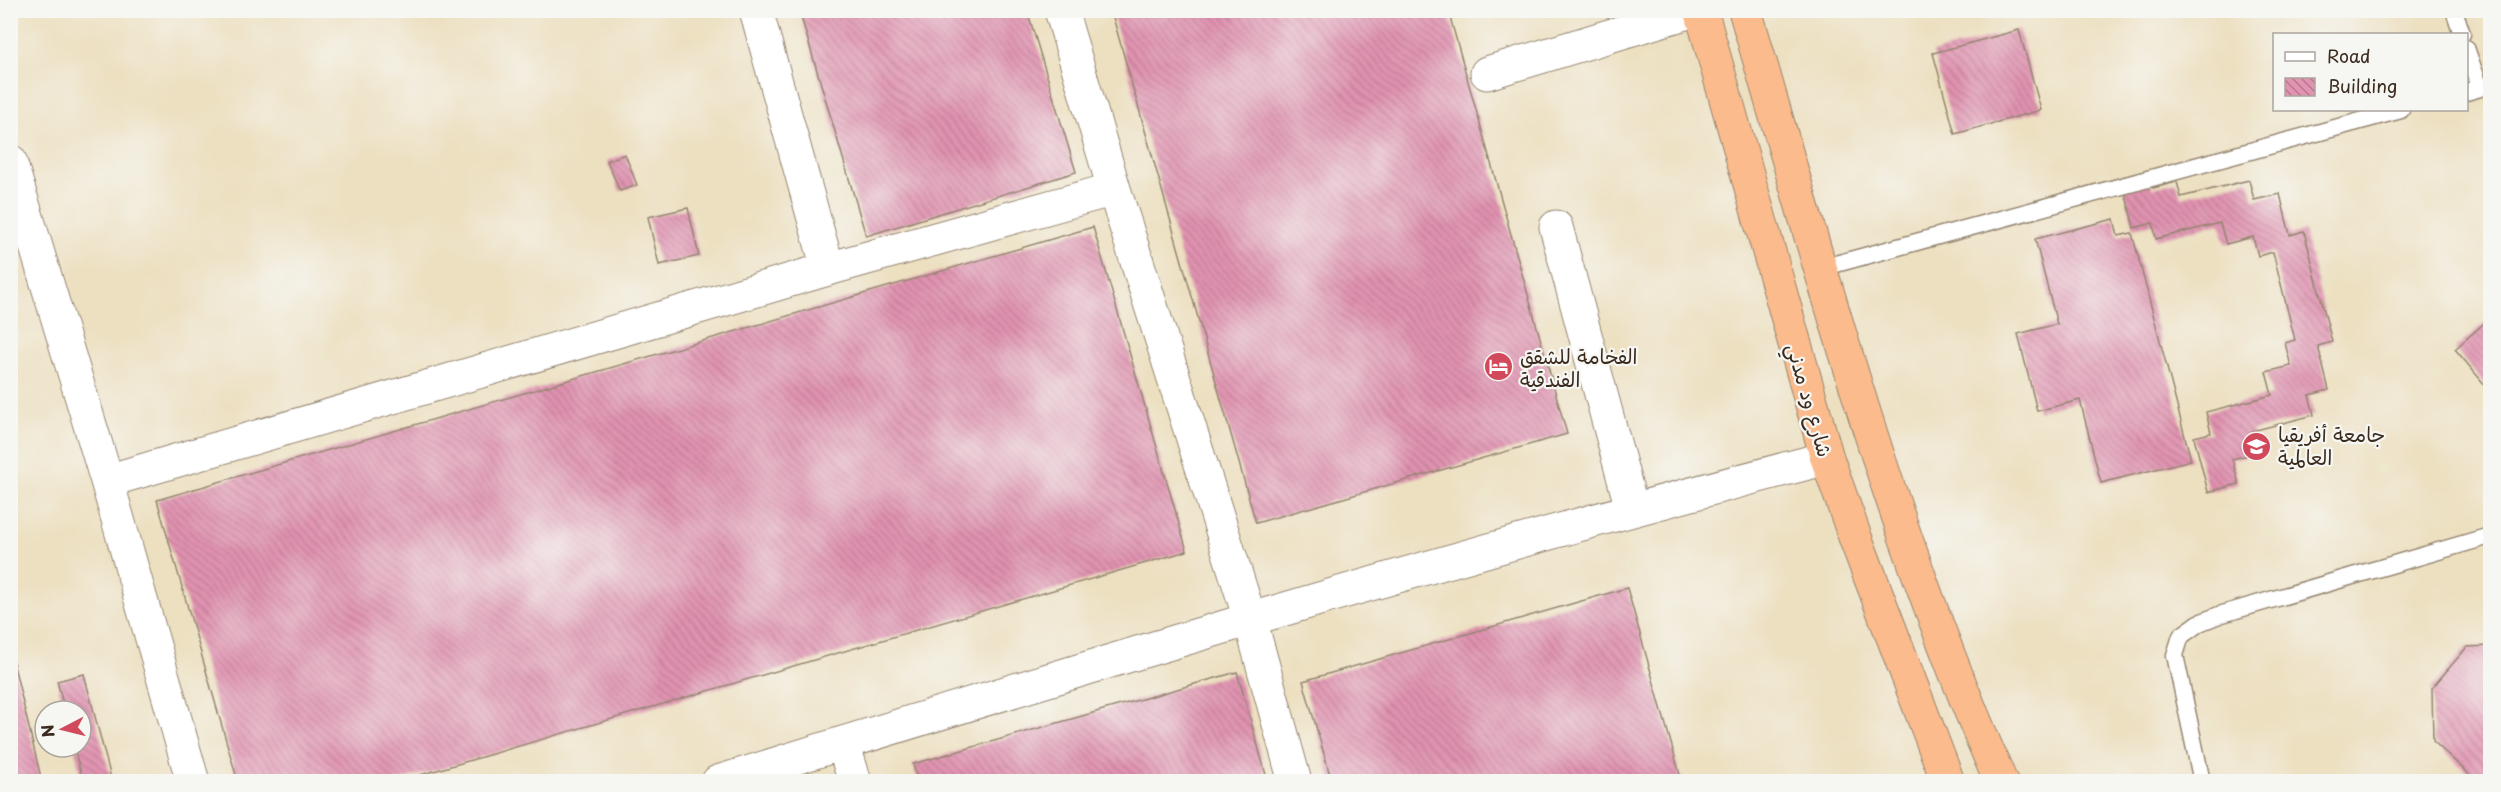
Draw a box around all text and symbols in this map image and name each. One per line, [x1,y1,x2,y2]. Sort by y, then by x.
legend [2273,33,2468,111]
text: Road [2327,42,2371,69]
text: Building [2327,72,2397,99]
street label: شارع ود مدني [1776,340,1841,461]
place label: الفخامة للشقق الفندقية [1520,341,1637,394]
hotel icon: الفخامة للشقق الفندقية [1483,351,1515,383]
place label: جامعة أفريقيا العالمية [2278,419,2385,472]
school or university icon: جامعة أفريقيا العالمية [2241,430,2273,462]
north arrow [33,699,93,759]
text: N [34,723,60,739]

